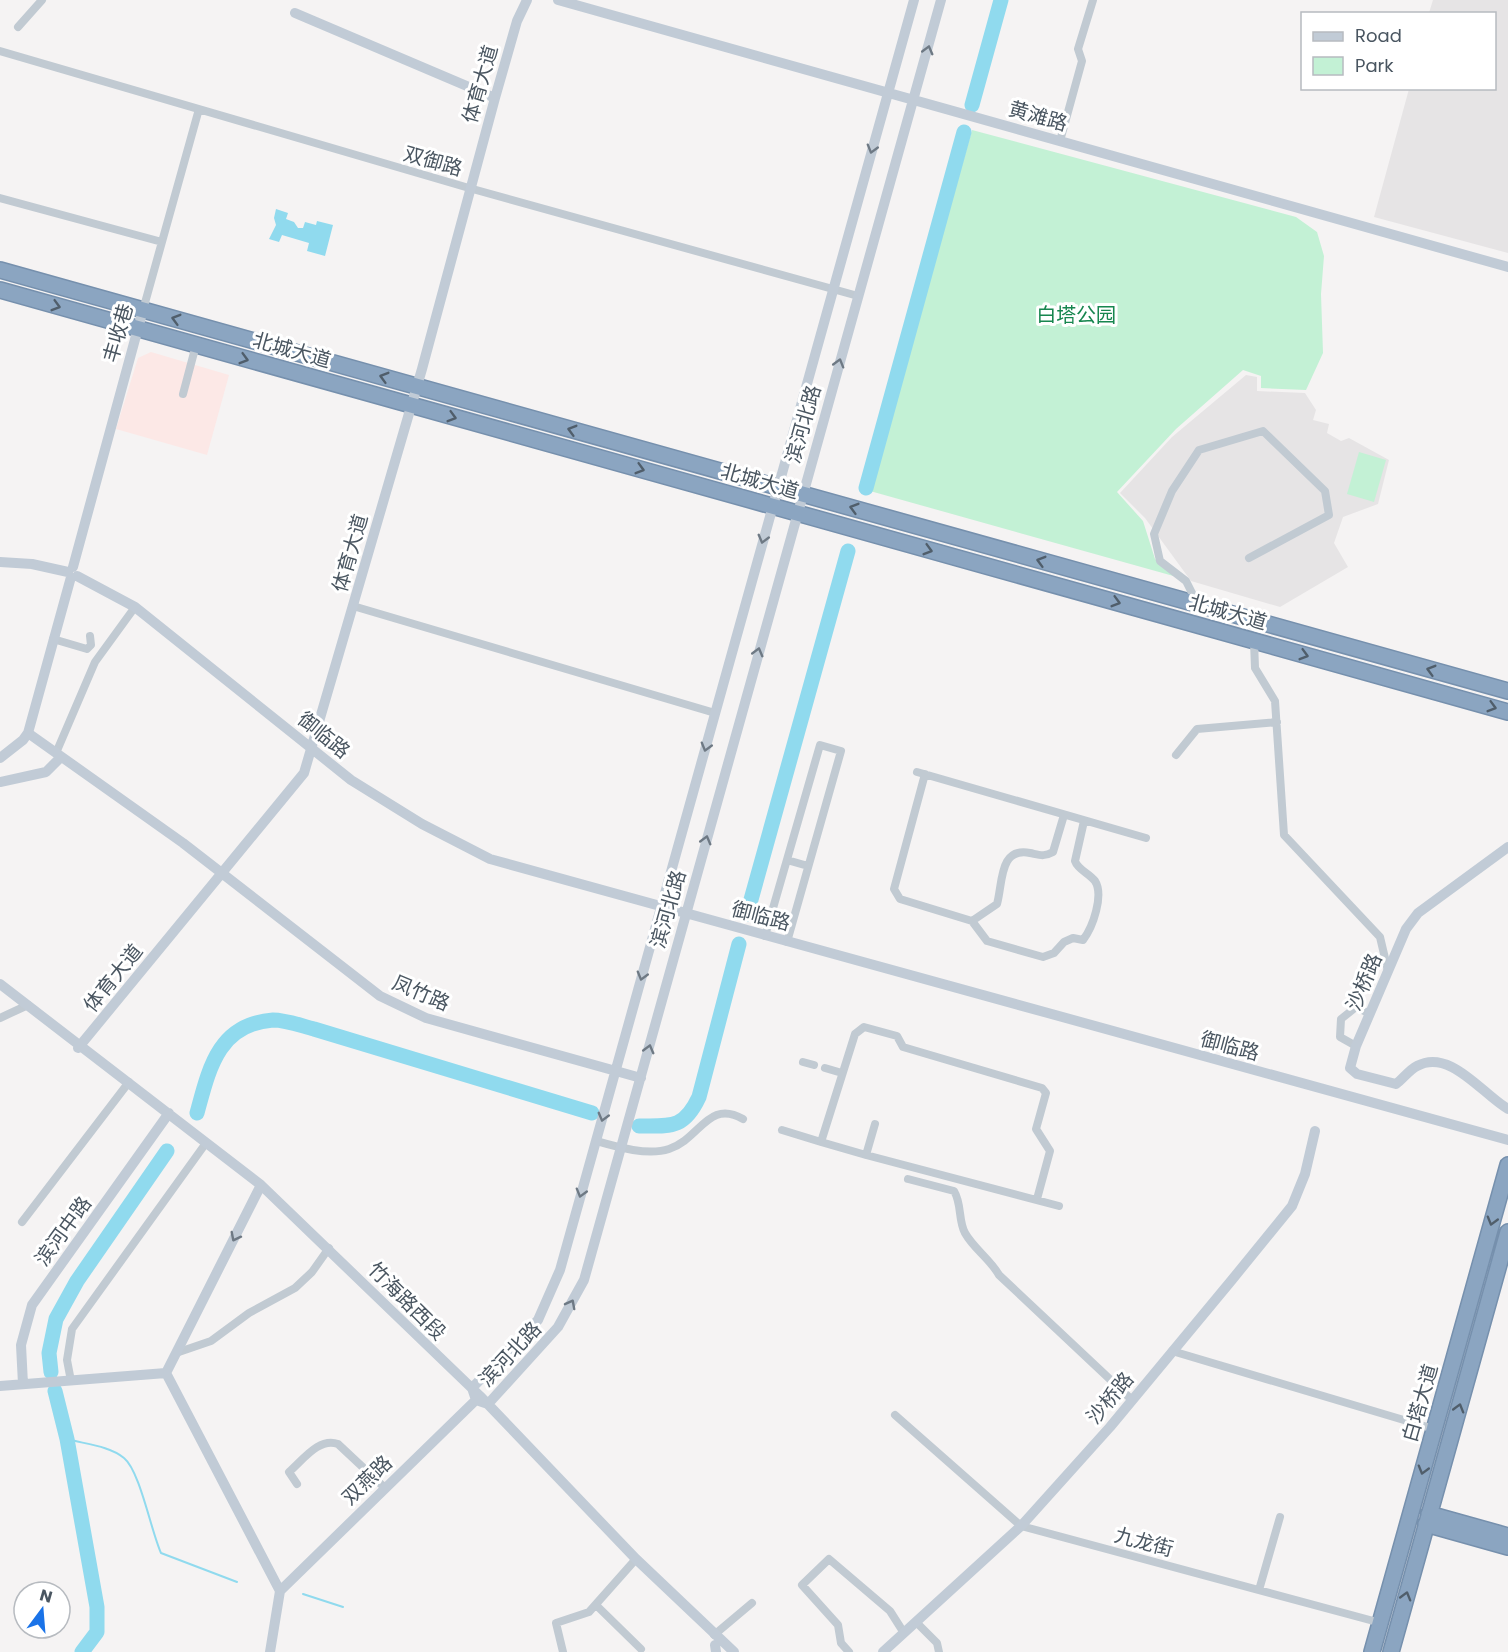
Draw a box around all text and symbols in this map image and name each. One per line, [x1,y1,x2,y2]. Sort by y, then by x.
legend [1301,12,1496,90]
text: Road [1355,23,1402,48]
street label: 体育大道 [456,42,504,126]
one-way arrow [920,45,933,55]
text: Park [1355,53,1394,78]
street label: 黄滩路 [1005,94,1071,138]
street label: 双御路 [400,139,466,183]
one-way arrow [867,143,879,154]
one-way arrow [50,299,61,311]
street label: 丰收巷 [96,300,140,366]
park label: 白塔公园 [1036,301,1116,329]
one-way arrow [171,314,182,326]
street label: 北城大道 [250,326,334,374]
one-way arrow [239,351,249,364]
one-way arrow [832,359,844,369]
one-way arrow [379,372,390,384]
street label: 滨河北路 [779,382,827,466]
one-way arrow [446,410,457,422]
one-way arrow [567,424,577,437]
street label: 北城大道 [718,457,802,505]
one-way arrow [634,462,645,474]
one-way arrow [849,503,859,515]
street label: 体育大道 [326,511,374,595]
one-way arrow [758,533,770,544]
one-way arrow [922,543,933,555]
one-way arrow [1036,556,1047,568]
street label: 北城大道 [1186,588,1270,636]
one-way arrow [1110,595,1121,607]
one-way arrow [751,647,763,658]
one-way arrow [1298,648,1309,660]
one-way arrow [1427,665,1437,677]
one-way arrow [1487,700,1497,713]
street label: 御临路 [292,705,356,765]
one-way arrow [700,742,713,752]
one-way arrow [699,835,711,846]
street label: 滨河北路 [644,867,692,951]
street label: 御临路 [728,895,794,937]
street label: 体育大道 [77,938,149,1018]
street label: 沙桥路 [1339,949,1389,1015]
street label: 凤竹路 [388,968,454,1018]
one-way arrow [637,970,649,981]
street label: 御临路 [1197,1025,1263,1067]
one-way arrow [642,1044,654,1054]
one-way arrow [597,1112,610,1122]
one-way arrow [576,1188,589,1198]
street label: 滨河中路 [28,1190,98,1272]
one-way arrow [1487,1215,1499,1226]
one-way arrow [230,1231,242,1242]
street label: 竹海路西段 [362,1256,452,1346]
one-way arrow [564,1300,575,1310]
street label: 滨河北路 [472,1315,548,1393]
street label: 白塔大道 [1396,1361,1444,1445]
street label: 沙桥路 [1080,1366,1140,1430]
one-way arrow [1452,1403,1464,1414]
street label: 双燕路 [336,1449,398,1511]
one-way arrow [1418,1464,1430,1474]
street label: 九龙街 [1111,1521,1177,1563]
north arrow [12,1580,72,1640]
text: N [37,1583,55,1609]
one-way arrow [1399,1591,1411,1602]

